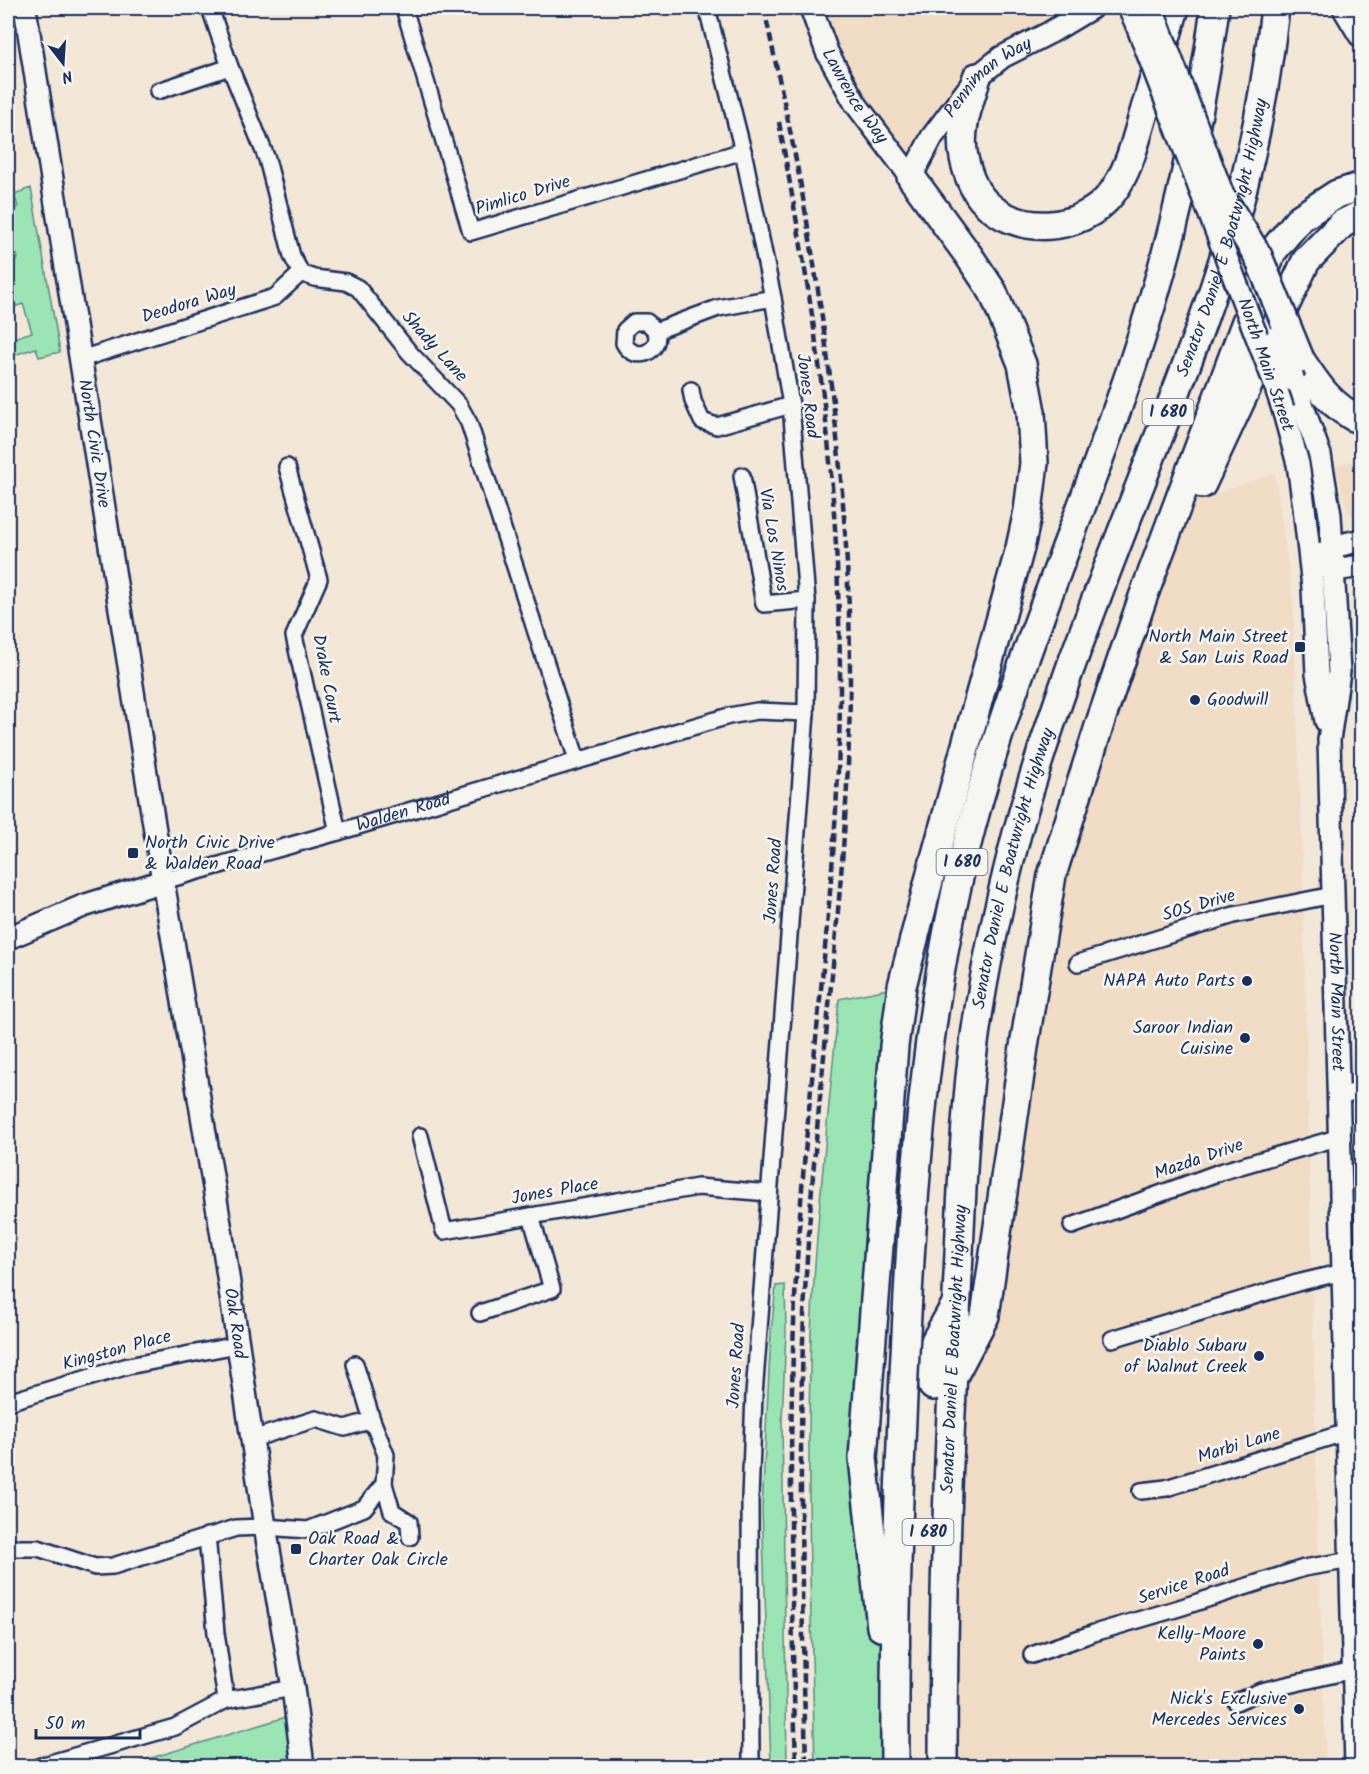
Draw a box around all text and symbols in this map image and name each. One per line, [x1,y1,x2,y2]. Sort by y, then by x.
street label: Penniman Way [937,29,1038,124]
north arrow [33,33,93,93]
street label: Lawrence Way [813,43,896,151]
text: N [58,62,75,89]
street label: Senator Daniel E Boatwright Highway [1169,96,1276,381]
street label: Pimlico Drive [472,168,574,224]
street label: Deodora Way [138,276,240,332]
street label: North Main Street [1229,294,1302,437]
street label: Shady Lane [394,305,474,389]
street label: Jones Road [787,352,827,441]
street label: North Civic Drive [69,377,118,510]
road number: I 680 [1142,399,1194,425]
street label: Via Los Ninos [750,486,796,594]
place label: North Main Street & San Luis Road [1148,623,1289,673]
street label: Drake Court [303,632,349,727]
marker: North Main Street & San Luis Road [1293,640,1307,654]
place label: Goodwill [1207,686,1269,715]
marker: Goodwill [1188,693,1202,707]
street label: Senator Daniel E Boatwright Highway [965,724,1063,1011]
street label: Walden Road [353,785,455,840]
place label: North Civic Drive & Walden Road [145,829,275,879]
street label: Jones Road [757,836,792,925]
marker: North Civic Drive & Walden Road [126,846,140,860]
road number: I 680 [936,849,988,875]
street label: SOS Drive [1159,882,1239,930]
street label: North Main Street [1320,931,1352,1073]
place label: NAPA Auto Parts [1103,967,1235,996]
marker: NAPA Auto Parts [1240,974,1254,988]
place label: Saroor Indian Cuisine [1133,1014,1233,1064]
marker: Saroor Indian Cuisine [1238,1031,1252,1045]
street label: Mazda Drive [1150,1131,1248,1189]
street label: Jones Place [509,1170,601,1214]
street label: Senator Daniel E Boatwright Highway [933,1204,976,1494]
street label: Oak Road [215,1286,255,1362]
street label: Jones Road [720,1321,755,1410]
street label: Kingston Place [59,1323,175,1379]
place label: Diablo Subaru of Walnut Creek [1124,1332,1248,1382]
marker: Diablo Subaru of Walnut Creek [1252,1349,1266,1363]
street label: Marbi Lane [1194,1420,1284,1472]
road number: I 680 [902,1519,954,1545]
place label: Oak Road & Charter Oak Circle [308,1525,448,1575]
marker: Oak Road & Charter Oak Circle [289,1542,303,1556]
street label: Service Road [1134,1556,1235,1613]
place label: Kelly-Moore Paints [1157,1620,1246,1670]
marker: Kelly-Moore Paints [1251,1637,1265,1651]
place label: Nick's Exclusive Mercedes Services [1151,1685,1287,1735]
scale bar [36,1702,140,1740]
marker: Nick's Exclusive Mercedes Services [1292,1702,1306,1716]
text: 50 m [45,1710,85,1739]

